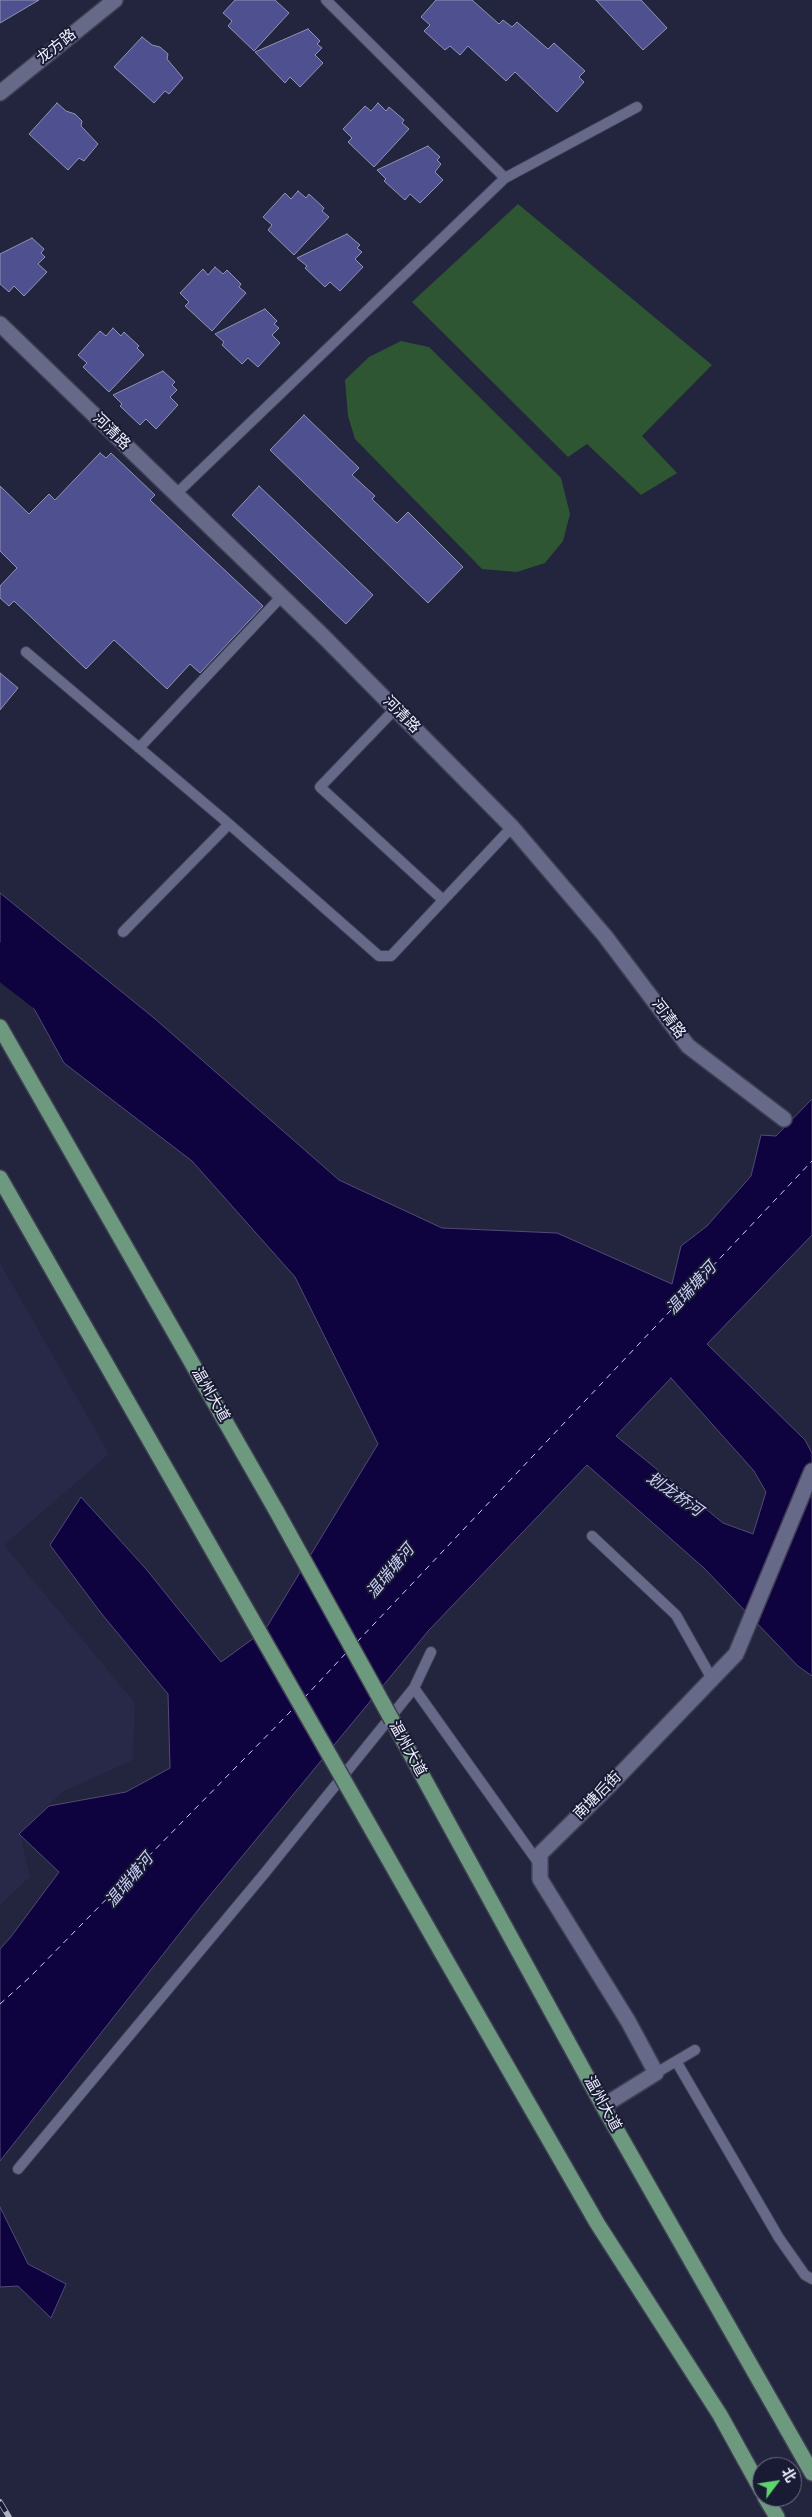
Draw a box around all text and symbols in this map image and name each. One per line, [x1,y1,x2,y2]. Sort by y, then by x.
street label: 龙方路 [34,26,80,68]
street label: 河清路 [89,410,133,454]
street label: 河清路 [379,693,423,737]
street label: 河清路 [647,996,689,1042]
water label: 温瑞塘河 [663,1259,721,1319]
street label: 温州大道 [187,1365,233,1425]
water label: 划龙桥河 [642,1469,706,1521]
water label: 温瑞塘河 [363,1541,419,1603]
street label: 温州大道 [385,1718,429,1780]
street label: 南塘后街 [570,1768,626,1824]
water label: 温瑞塘河 [102,1850,158,1912]
street label: 温州大道 [580,2073,624,2135]
north arrow [752,2457,802,2507]
text: 北 [779,2465,799,2485]

